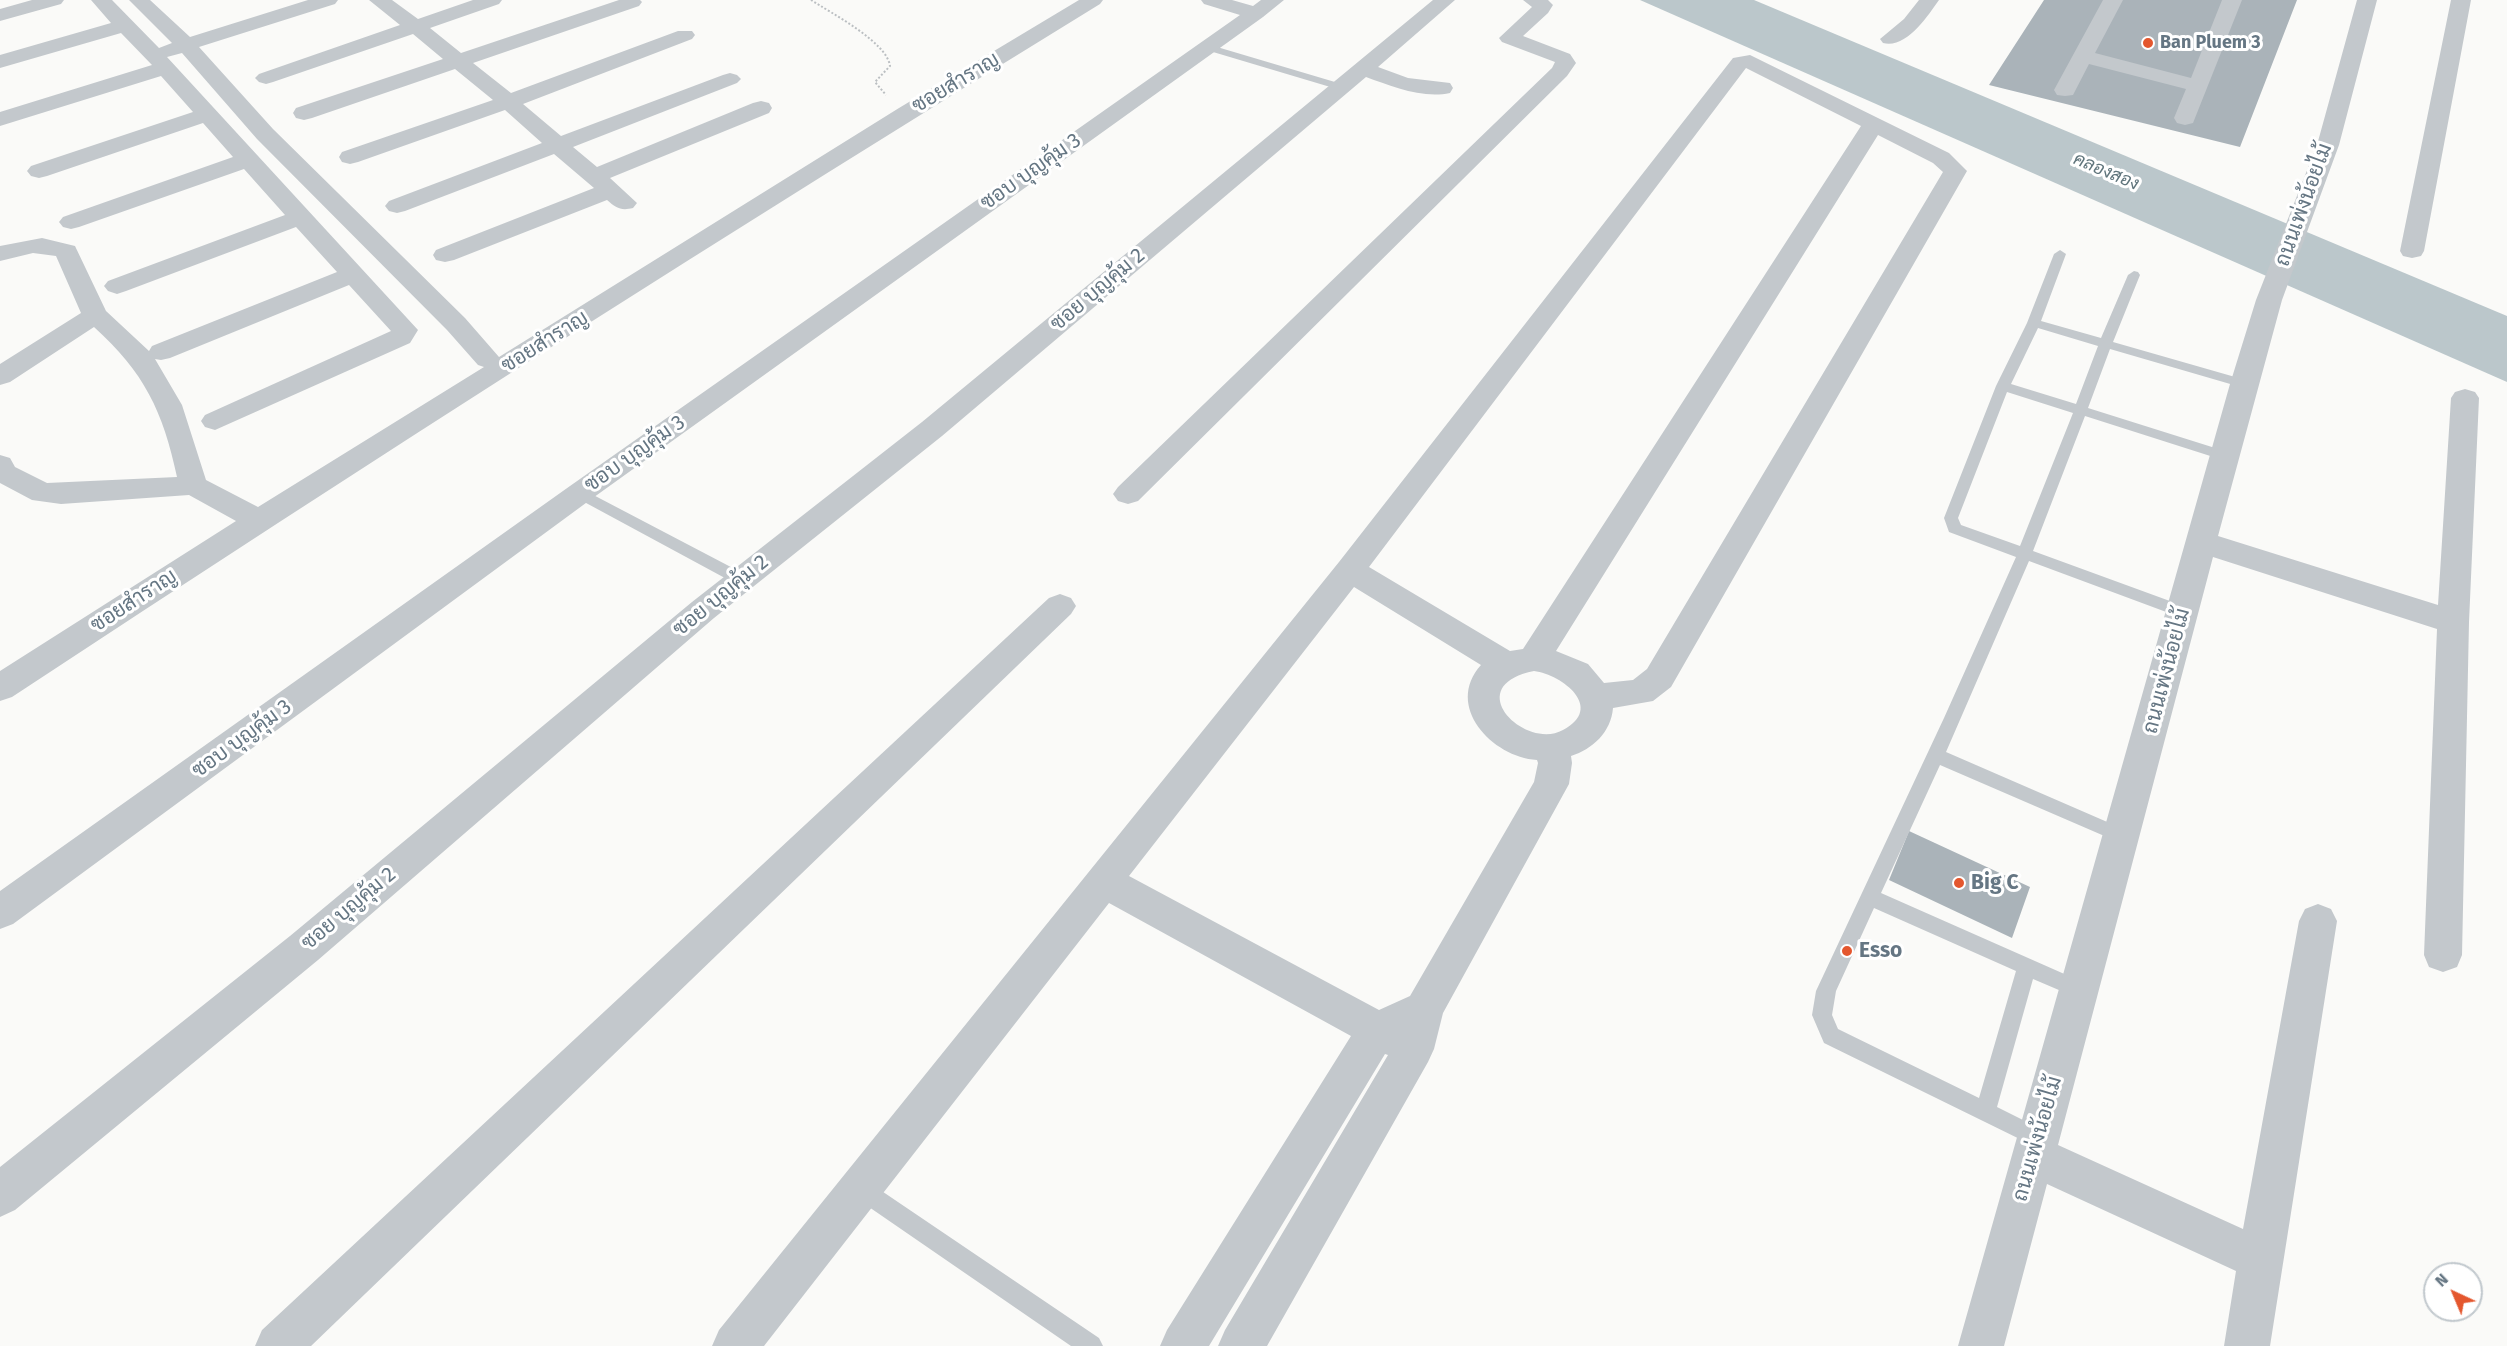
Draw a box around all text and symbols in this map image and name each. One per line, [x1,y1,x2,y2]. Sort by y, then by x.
place label: Ban Pluem 3 [2160,32,2261,54]
marker: Ban Pluem 3 [2141,36,2155,50]
street label: ซอยสำราญ [908,47,1004,119]
street label: ซอบ บุญคุ้ม 3 [976,128,1086,216]
street label: ถนนเพ่งน้อยไม้ [2270,140,2338,270]
water label: คลองสอง [2070,149,2142,195]
street label: ซอย บุญคุ้ม 2 [1046,243,1150,337]
street label: ซอยสำราญ [497,306,593,378]
street label: ซอบ บุญคุ้ม 3 [580,410,690,498]
street label: ซอย บุญคุ้ม 2 [668,550,774,642]
street label: ซอยสำราญ [86,564,182,638]
street label: ถนนเพ่งน้อยไม้ [2138,605,2196,737]
street label: ซอบ บุญคุ้ม 3 [187,694,297,784]
street label: ซอย บุญคุ้ม 2 [297,862,401,956]
place label: Big C [1971,870,2019,896]
marker: Big C [1952,876,1966,890]
place label: Esso [1859,938,1902,964]
marker: Esso [1840,944,1854,958]
street label: ถนนเพ่งน้อยไม้ [2008,1074,2068,1204]
north arrow [2423,1262,2483,1322]
text: N [2431,1270,2452,1291]

